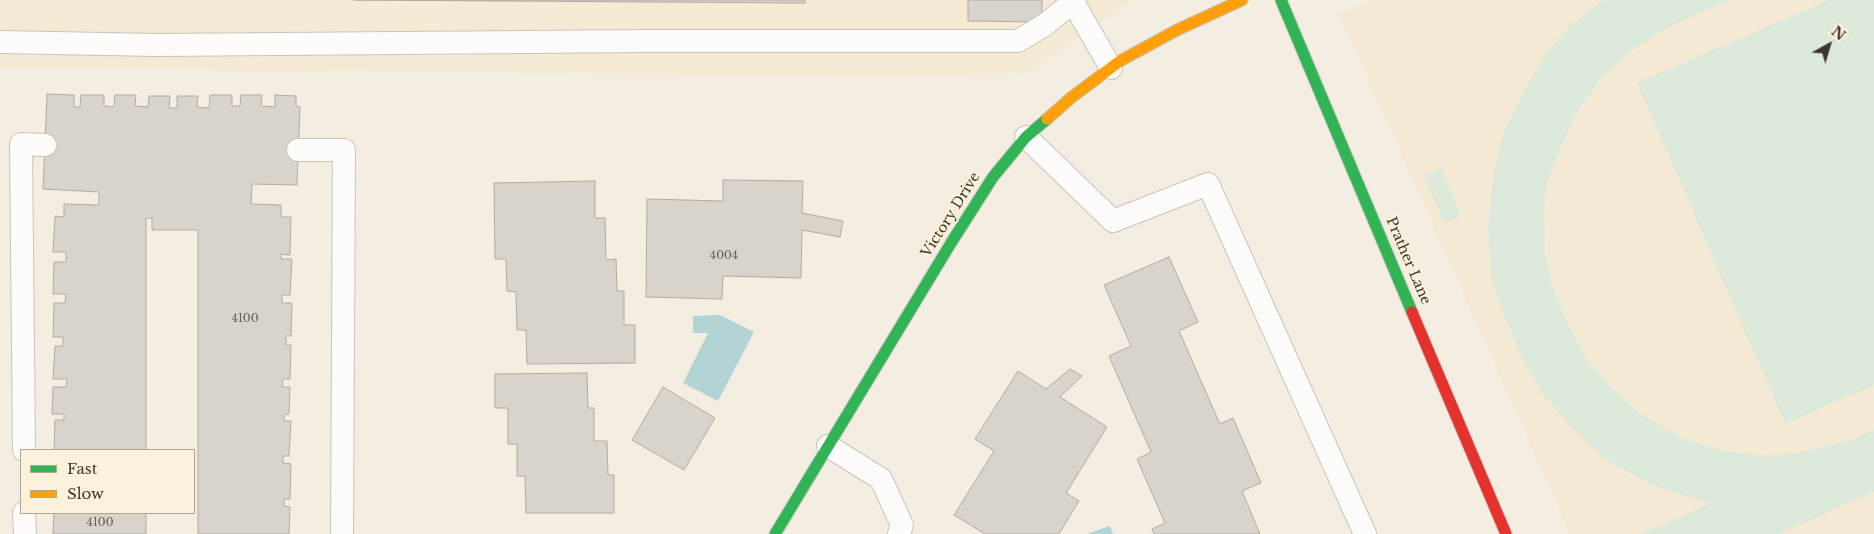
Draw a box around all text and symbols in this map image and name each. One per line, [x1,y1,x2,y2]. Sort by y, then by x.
north arrow [1804,20,1854,70]
text: N [1828,22,1849,44]
street label: Victory Drive [918,169,984,261]
street label: Prather Lane [1382,215,1434,307]
house number: 4004 [710,249,738,263]
house number: 4100 [231,312,259,326]
legend [20,449,195,514]
text: Fast [67,459,97,478]
text: Slow [67,484,104,503]
house number: 4100 [86,516,114,530]

